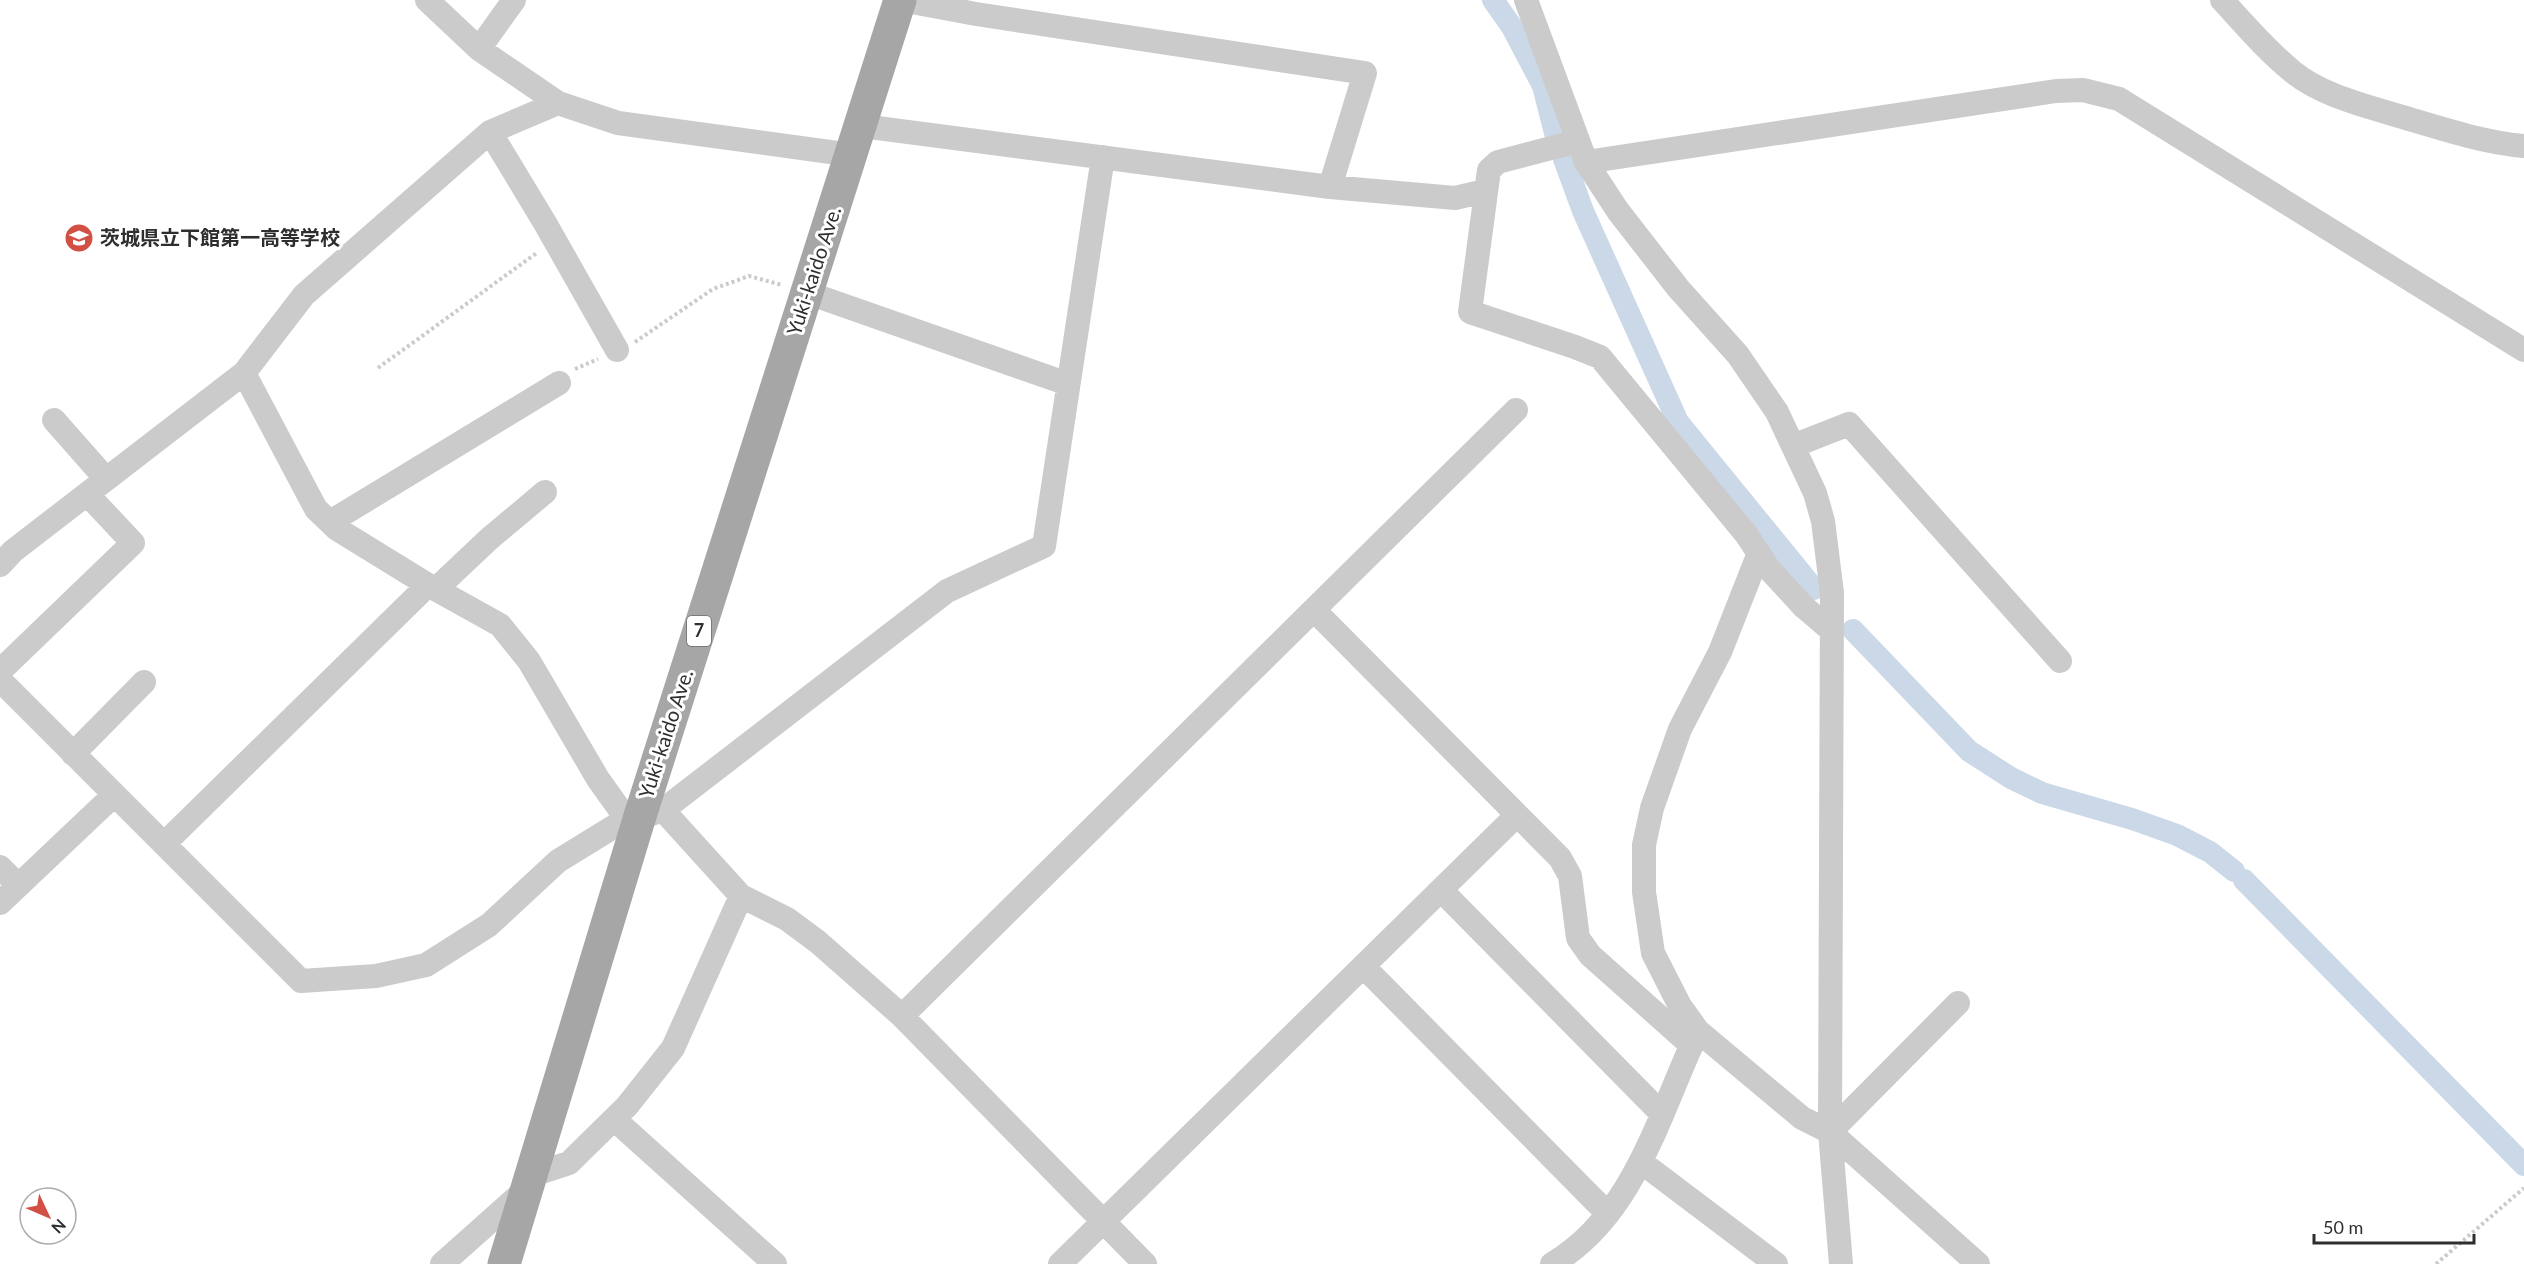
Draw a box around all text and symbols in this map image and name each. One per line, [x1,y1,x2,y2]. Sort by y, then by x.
street label: Yuki-kaido Ave. [781,203,845,338]
school or university icon: 茨城県立下館第一高等学校 [63,222,95,254]
place label: 茨城県立下館第一高等学校 [100,225,340,249]
road number: 7 [687,616,711,646]
street label: Yuki-kaido Ave. [633,666,697,801]
north arrow [18,1186,78,1246]
scale bar [2314,1207,2474,1245]
text: N [48,1216,70,1238]
text: 50 m [2323,1216,2363,1238]

